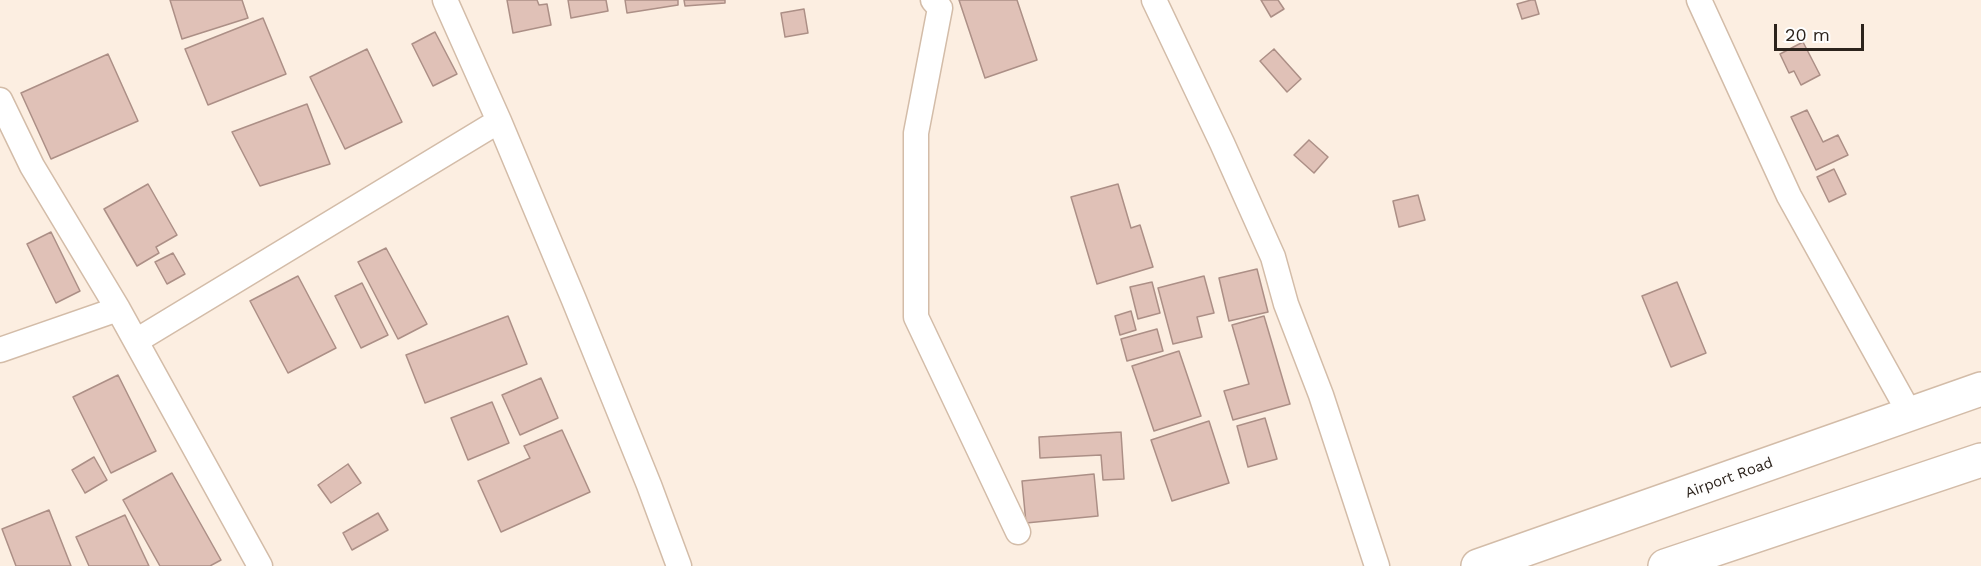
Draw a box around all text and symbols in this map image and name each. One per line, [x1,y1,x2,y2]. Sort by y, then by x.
scale bar [1777,12,1867,50]
text: 20 m [1785,24,1830,45]
street label: Airport Road [1683,454,1775,502]

